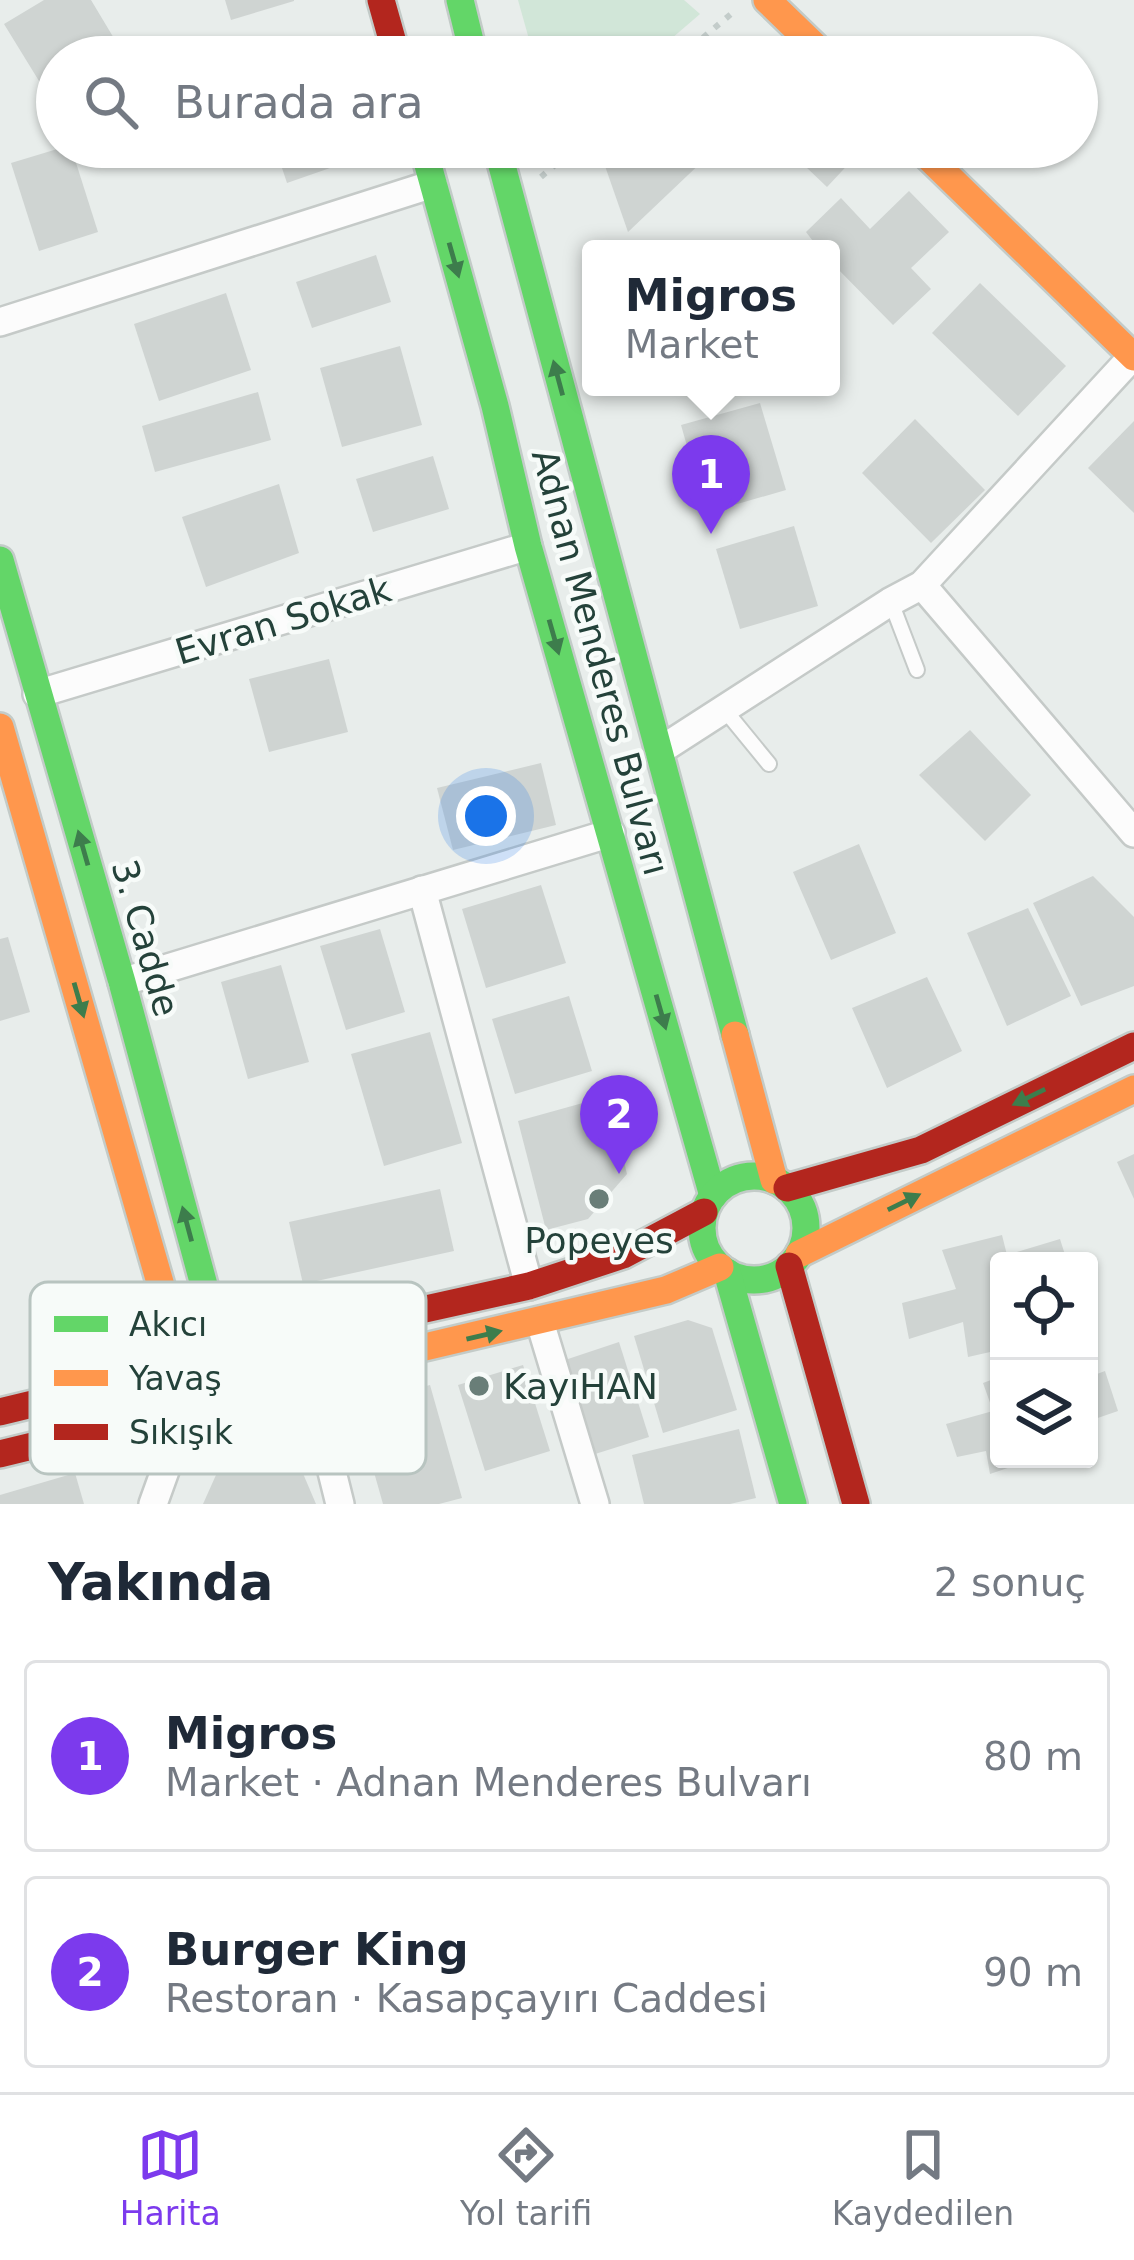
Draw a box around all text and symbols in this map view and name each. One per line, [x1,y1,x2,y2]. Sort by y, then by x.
search box [36,36,1098,168]
icon: search [78,69,144,135]
text: Burada ara [174,76,424,129]
popup [582,240,840,396]
one-way arrow [446,241,465,278]
text: Migros [625,269,797,322]
text: Market [625,322,759,367]
one-way arrow [548,359,567,396]
pin: 1 [672,435,750,534]
street label: Adnan Menderes Bulvarı [524,445,677,879]
street label: Evran Sokak [170,568,396,673]
one-way arrow [546,619,564,655]
your location [456,786,516,846]
one-way arrow [73,830,91,866]
street label: 3. Cadde [104,855,187,1021]
one-way arrow [71,983,89,1019]
one-way arrow [652,993,671,1030]
pin: 2 [580,1075,658,1174]
one-way arrow [1011,1087,1046,1107]
marker: Popeyes [586,1186,612,1212]
one-way arrow [886,1193,921,1213]
one-way arrow [177,1205,196,1242]
place label: Popeyes [524,1220,674,1261]
map controls [990,1252,1098,1468]
button: locate [990,1252,1098,1360]
legend [30,1282,426,1474]
text: Akıcı [129,1305,207,1344]
one-way arrow [465,1324,503,1343]
text: Yavaş [128,1359,222,1398]
button: layers [990,1360,1098,1468]
place label: KayıHAN [503,1366,658,1407]
marker: KayıHAN [466,1373,492,1399]
text: Sıkışık [129,1413,234,1452]
text: Yakında [48,1553,273,1612]
text: 2 sonuç [934,1560,1086,1605]
text: Migros [165,1707,337,1760]
text: 1 [76,1734,104,1779]
text: 80 m [983,1734,1083,1779]
text: Market · Adnan Menderes Bulvarı [165,1760,812,1805]
text: Burger King [165,1923,469,1976]
text: 2 [76,1950,104,1995]
text: 90 m [983,1950,1083,1995]
text: Restoran · Kasapçayırı Caddesi [165,1976,768,2021]
tab: Harita [120,2122,221,2233]
tab: Yol tarifi [460,2122,592,2233]
tab: Kaydedilen [832,2122,1014,2233]

